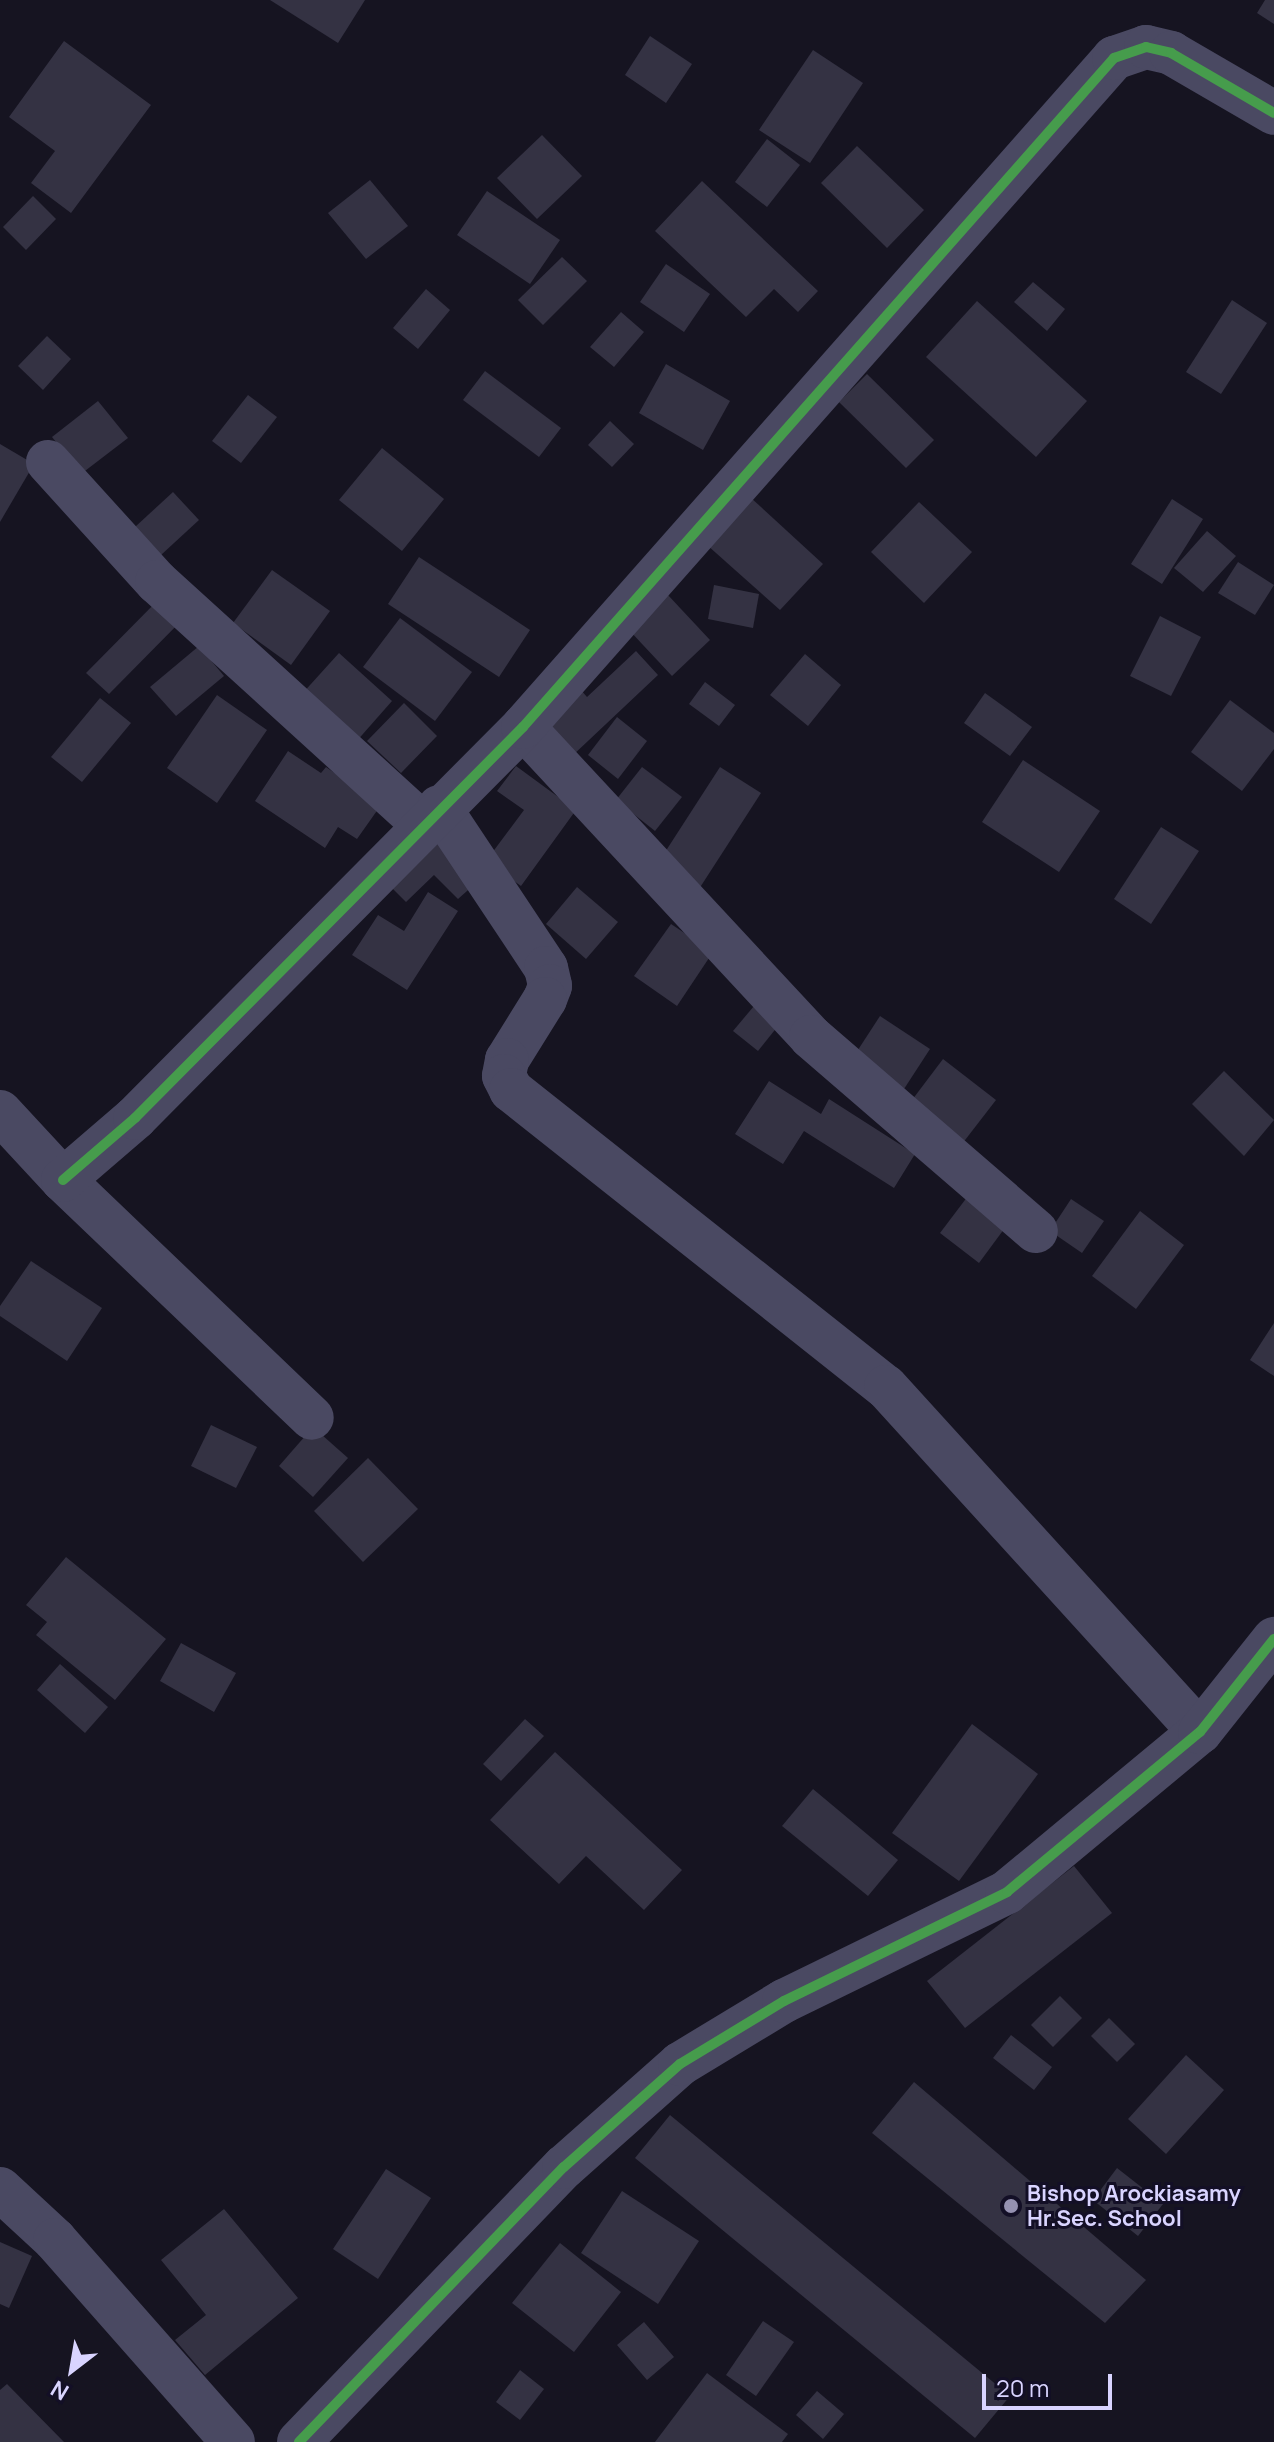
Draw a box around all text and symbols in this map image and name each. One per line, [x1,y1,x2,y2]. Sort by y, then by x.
place label: Bishop Arockiasamy Hr.Sec. School [1027,2180,1241,2232]
marker: Bishop Arockiasamy Hr.Sec. School [1002,2197,1020,2215]
north arrow [32,2330,112,2410]
scale bar [986,2358,1116,2408]
text: 20 m [996,2371,1049,2404]
text: N [45,2374,74,2408]

